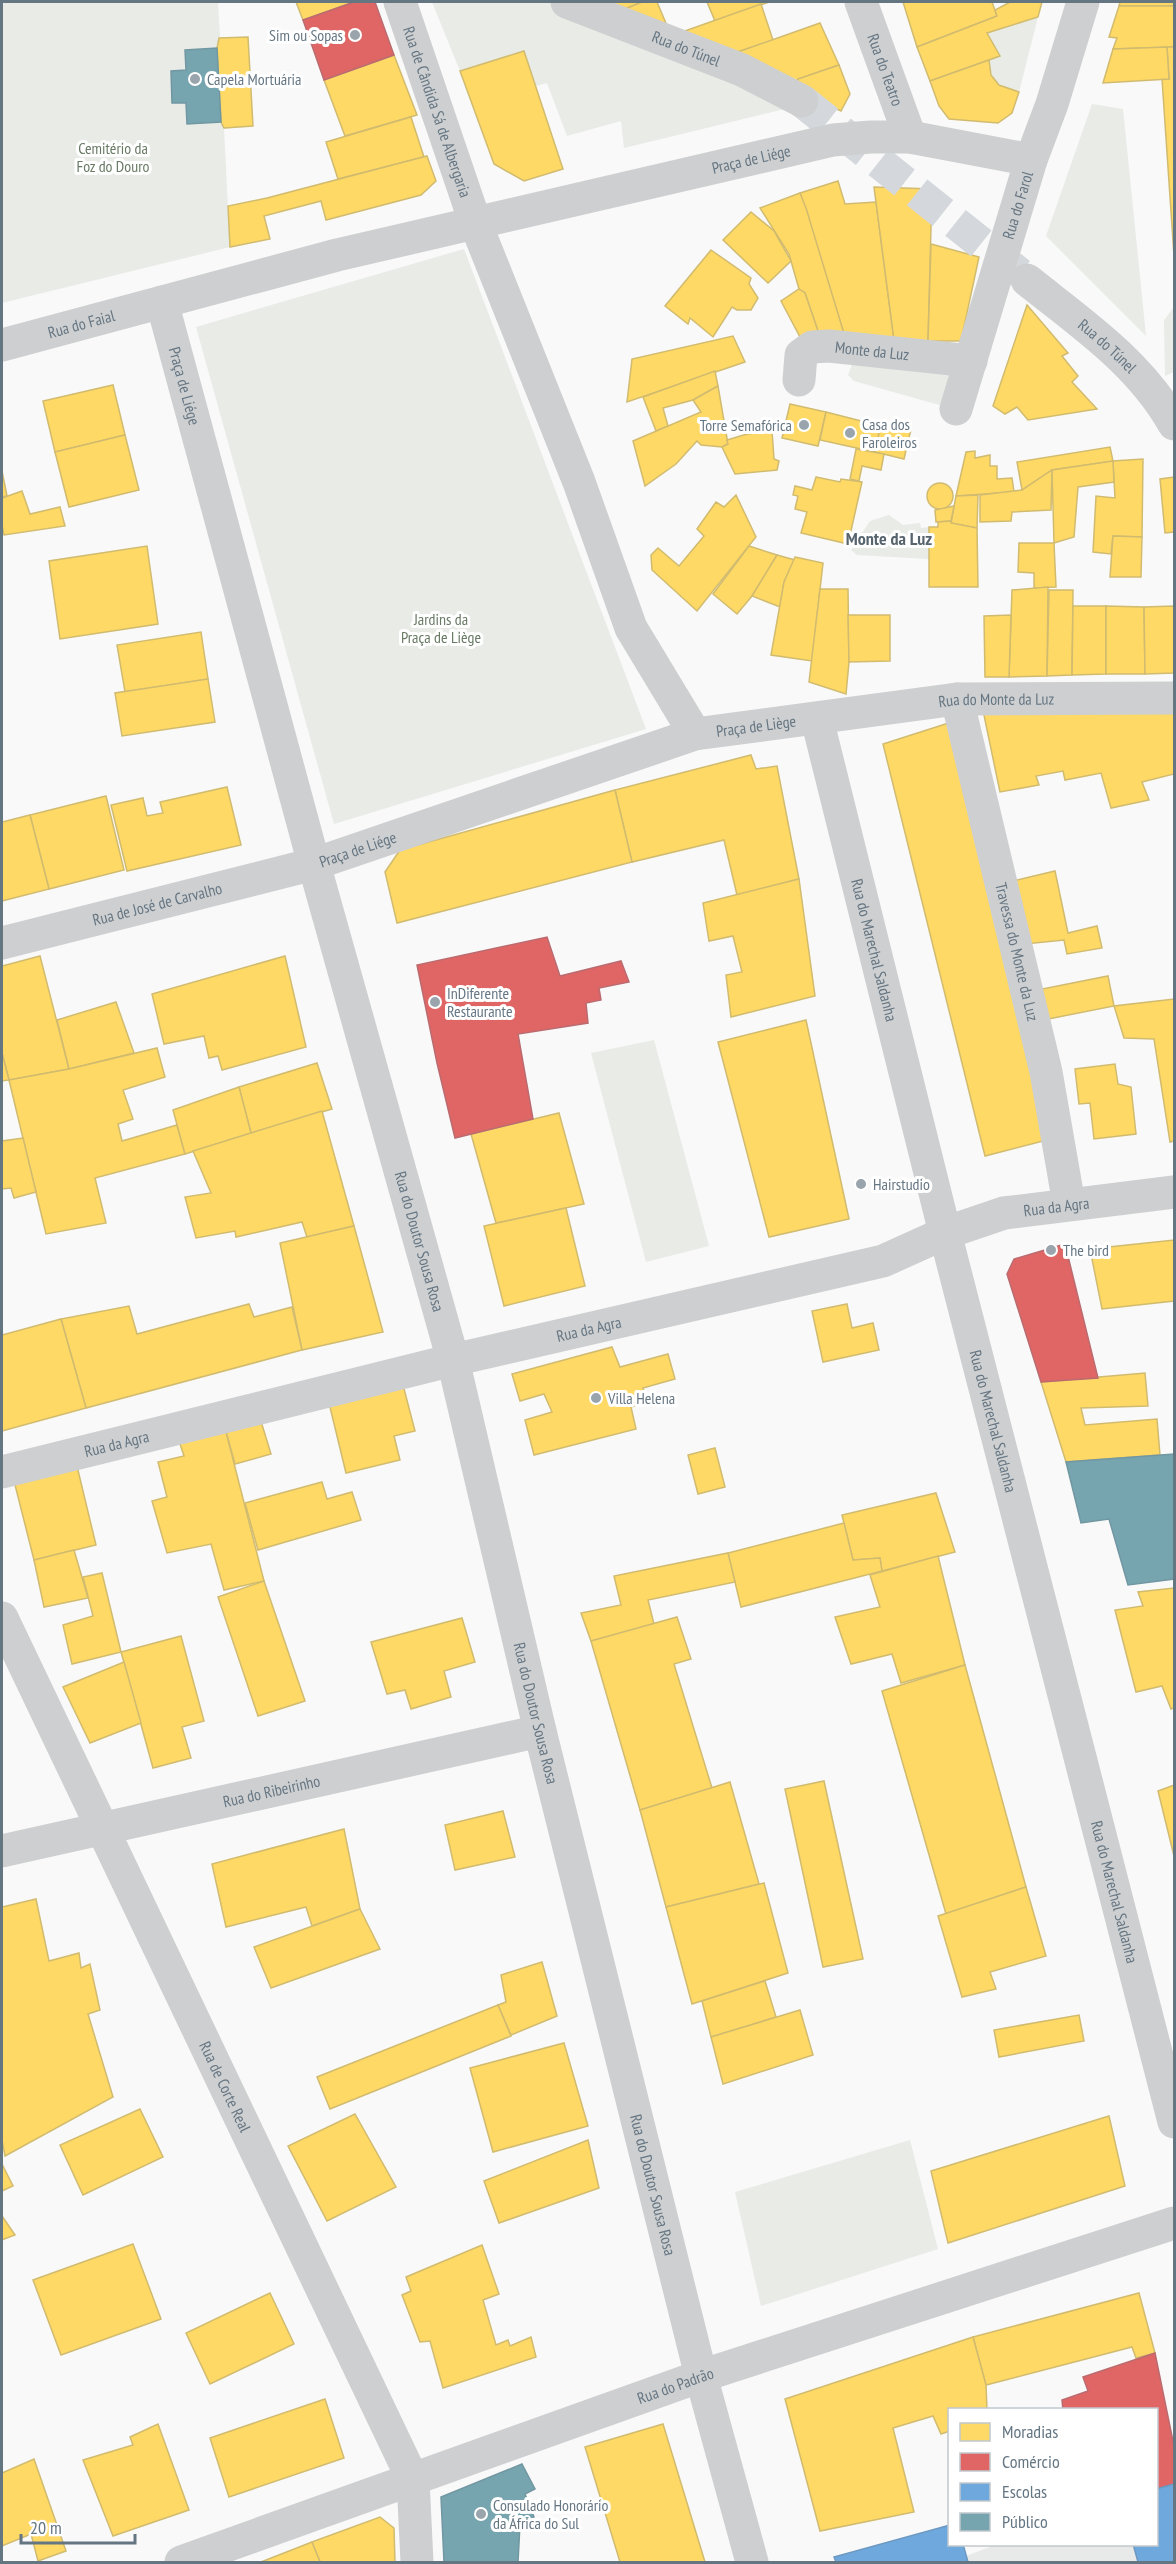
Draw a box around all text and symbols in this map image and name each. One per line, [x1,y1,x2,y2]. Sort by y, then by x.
street label: Rua de Cândida Sá de Albergaria [399,24,476,200]
place label: Sim ou Sopas [269,25,343,45]
street label: Rua do Túnel [649,26,724,71]
marker: Sim ou Sopas [348,28,362,42]
street label: Rua do Teatro [863,31,908,109]
place label: Capela Mortuária [207,69,301,89]
marker: Capela Mortuária [188,72,202,86]
park label: Cemitério da Foz do Douro [77,138,150,176]
street label: Praça de Liége [710,140,792,178]
street label: Rua do Farol [998,169,1037,241]
street label: Rua do Faial [46,305,117,342]
street label: Rua do Túnel [1074,314,1141,377]
street label: Monte da Luz [834,337,910,364]
street label: Praça de Liége [165,345,205,427]
place label: Casa dos Faroleiros [862,414,917,452]
place label: Torre Semafórica [700,415,792,435]
marker: Torre Semafórica [797,418,811,432]
marker: Casa dos Faroleiros [843,426,857,440]
district label: Monte da Luz [846,527,932,550]
park label: Jardins da Praça de Liège [401,609,481,647]
street label: Rua do Monte da Luz [937,689,1055,711]
street label: Praça de Liège [715,711,797,741]
street label: Praça de Liége [316,827,399,872]
street label: Rua do Marechal Saldanha [847,877,902,1023]
street label: Rua de José de Carvalho [90,878,224,930]
street label: Travessa do Monte da Luz [991,881,1044,1023]
place label: InDiferente Restaurante [447,983,513,1021]
marker: InDiferente Restaurante [428,995,442,1009]
street label: Rua do Doutor Sousa Rosa [391,1169,449,1314]
place label: Hairstudio [873,1174,930,1194]
marker: Hairstudio [854,1177,868,1191]
street label: Rua da Agra [1022,1193,1090,1220]
place label: The bird [1063,1240,1109,1260]
marker: The bird [1044,1243,1058,1257]
street label: Rua da Agra [554,1312,623,1346]
street label: Rua do Marechal Saldanha [966,1348,1021,1495]
place label: Villa Helena [607,1388,675,1408]
marker: Villa Helena [589,1391,603,1405]
street label: Rua da Agra [82,1426,151,1461]
street label: Rua do Doutor Sousa Rosa [510,1640,563,1786]
street label: Rua do Ribeirinho [221,1770,322,1811]
street label: Rua do Marechal Saldanha [1087,1818,1143,1965]
street label: Rua de Corte Real [195,2038,256,2135]
street label: Rua do Doutor Sousa Rosa [626,2112,680,2257]
street label: Rua do Padrão [634,2363,716,2408]
legend [948,2408,1158,2546]
text: Moradias [1002,2420,1058,2443]
text: Comércio [1002,2450,1060,2473]
text: Escolas [1002,2480,1047,2503]
place label: Consulado Honorário da África do Sul [493,2495,609,2533]
scale bar [21,2507,135,2545]
marker: Consulado Honorário da África do Sul [474,2507,488,2521]
text: Público [1002,2510,1048,2533]
text: 20 m [30,2516,62,2539]

